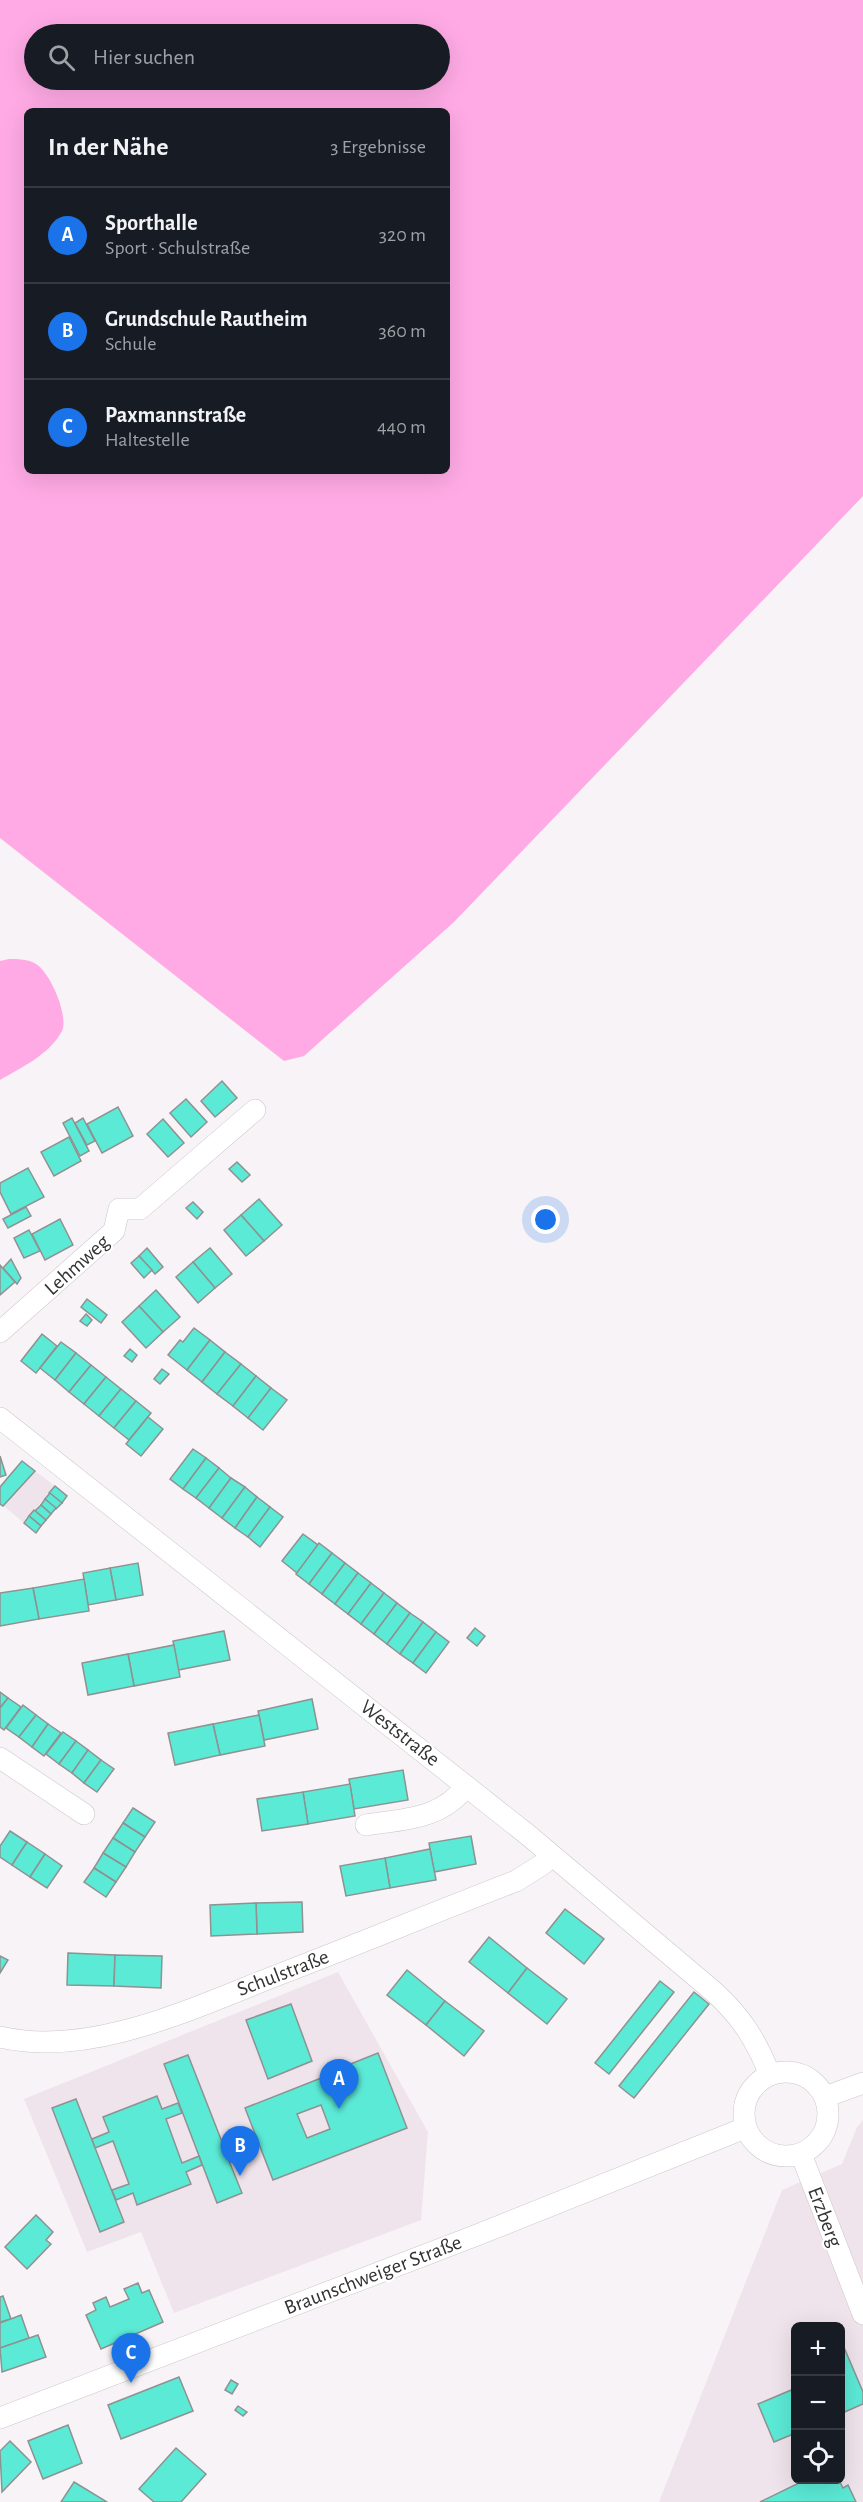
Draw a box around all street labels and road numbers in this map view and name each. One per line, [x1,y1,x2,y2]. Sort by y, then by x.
street label: Lehmweg [41,1230,114,1299]
street label: Weststraße [356,1696,444,1770]
street label: Schulstraße [234,1946,332,2000]
street label: Erzberg [804,2184,846,2251]
street label: Braunschweiger Straße [281,2232,465,2318]

